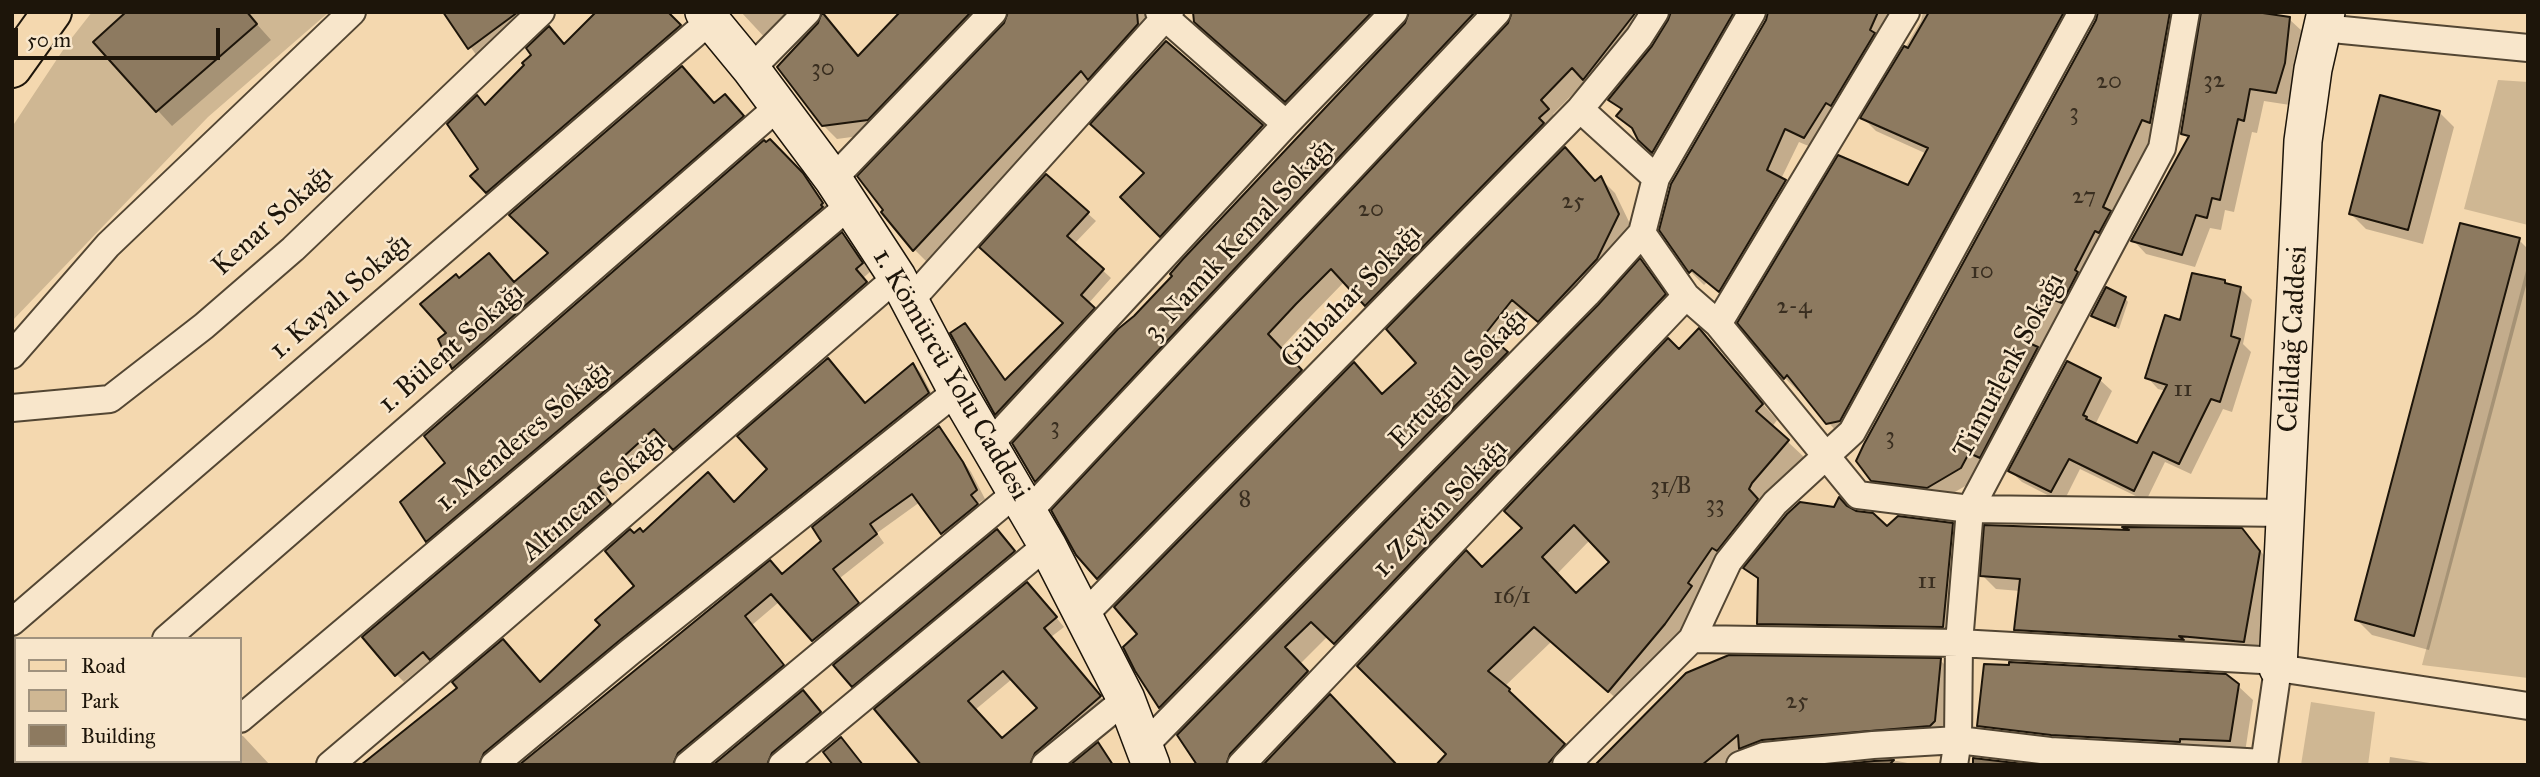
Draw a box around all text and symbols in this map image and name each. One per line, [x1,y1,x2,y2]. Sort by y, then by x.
scale bar [18,14,224,58]
text: 50 m [27,27,71,53]
house number: 30 [811,55,835,83]
house number: 32 [2203,67,2225,95]
house number: 20 [2096,68,2122,96]
house number: 3 [2069,99,2079,127]
street label: 3. Namık Kemal Sokağı [1138,132,1342,348]
street label: Kenar Sokağı [206,158,340,284]
house number: 27 [2072,183,2096,211]
house number: 25 [1562,188,1584,216]
house number: 20 [1358,196,1384,224]
street label: Gülbahar Sokağı [1275,218,1429,376]
street label: 1. Kayalı Sokağı [263,227,419,367]
street label: 1. Kömürcü Yolu Caddesi [864,243,1036,507]
street label: Celildağ Caddesi [2272,245,2316,433]
house number: 10 [1970,258,1994,286]
street label: Timurlenk Sokağı [1947,268,2073,464]
street label: 1. Bülent Sokağı [372,277,532,421]
house number: 2-4 [1776,293,1812,321]
street label: Ertuğrul Sokağı [1383,301,1535,457]
street label: 1. Menderes Sokağı [430,354,618,520]
house number: 11 [2174,376,2192,404]
house number: 3 [1050,413,1060,441]
house number: 3 [1885,423,1895,451]
street label: Altıncan Sokağı [515,426,673,570]
street label: 1. Zeytin Sokağı [1367,433,1515,585]
house number: 31/B [1650,473,1692,501]
house number: 8 [1239,486,1251,514]
house number: 33 [1705,491,1725,519]
house number: 11 [1918,568,1936,596]
house number: 16/1 [1493,583,1531,611]
legend [14,637,242,763]
text: Road [81,653,126,679]
text: Park [81,688,119,714]
house number: 25 [1786,688,1808,716]
text: Building [81,723,155,749]

